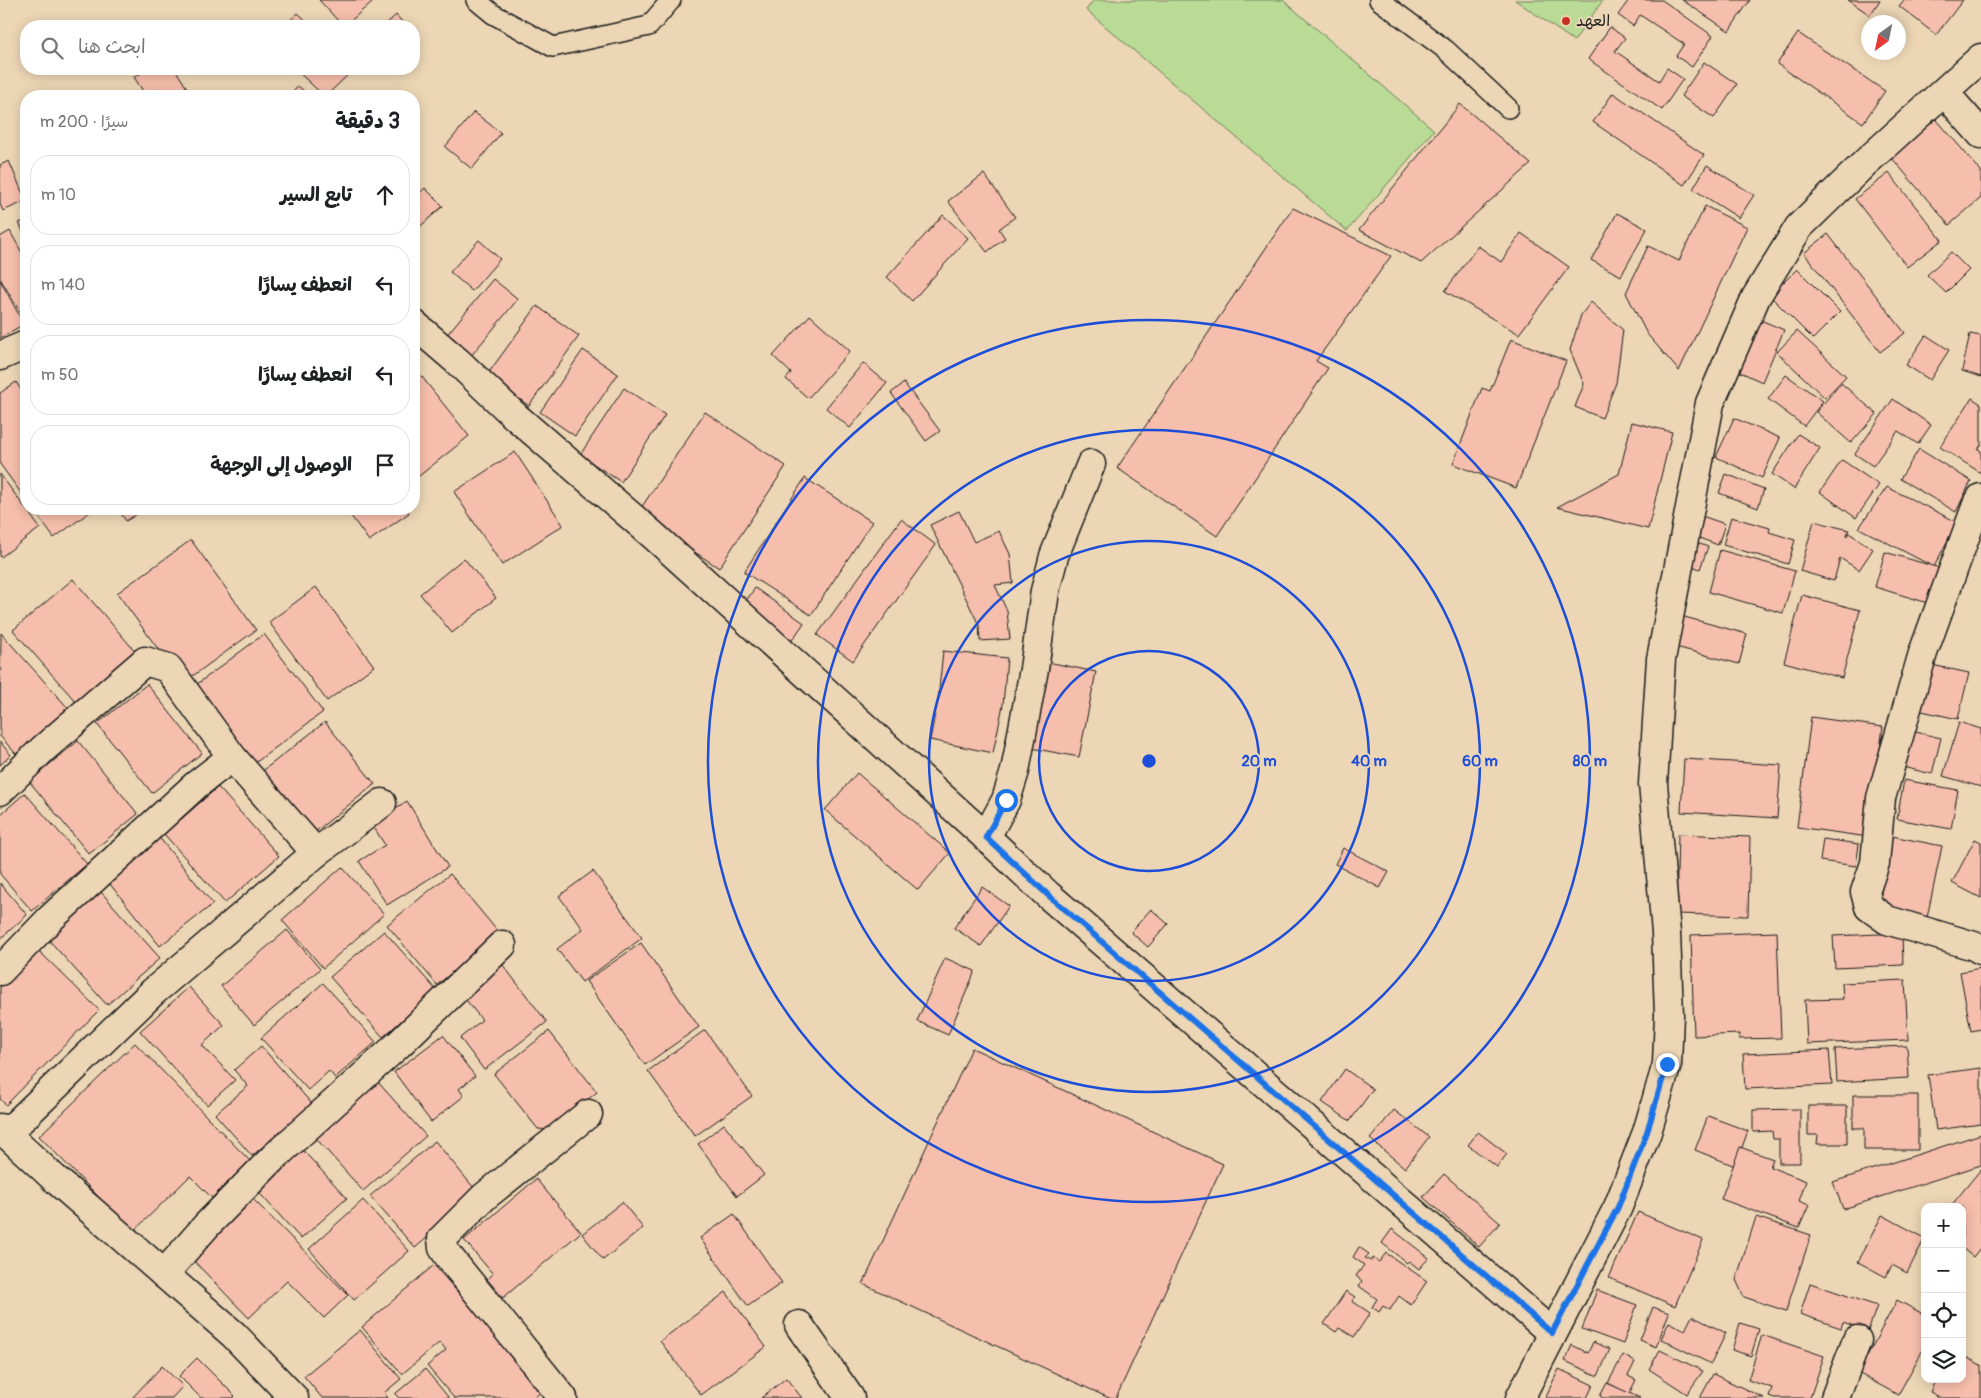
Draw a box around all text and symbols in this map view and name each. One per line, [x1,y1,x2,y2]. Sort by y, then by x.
place label: العهد [1576,11,1610,31]
marker: العهد [1560,15,1572,27]
north arrow [1861,15,1906,60]
search box [20,20,420,75]
icon: search [38,34,66,62]
text: ابحث هنا [78,35,146,59]
text: 3 دقيقة [335,108,400,135]
text: سيرًا · 200 m [40,112,128,132]
icon: ahead [371,181,399,209]
text: تابع السير [280,183,352,207]
text: 10 m [41,185,76,205]
icon: left [371,271,399,299]
text: انعطف يسارًا [258,273,352,297]
text: 140 m [41,275,85,295]
icon: left [371,361,399,389]
text: انعطف يسارًا [258,363,352,387]
text: 50 m [41,365,78,385]
icon: arrive [371,451,399,479]
text: الوصول إلى الوجهة [210,453,352,477]
centre of rings [1140,752,1158,770]
text: 20 m [1241,752,1277,771]
text: 40 m [1351,752,1387,771]
text: 60 m [1462,752,1498,771]
text: 80 m [1573,752,1607,771]
route start [995,789,1018,812]
route end [1656,1053,1679,1076]
map controls [1921,1203,1966,1383]
button: + [1921,1203,1966,1248]
button: − [1921,1248,1966,1293]
button: locate [1921,1293,1966,1338]
button: layers [1921,1338,1966,1383]

